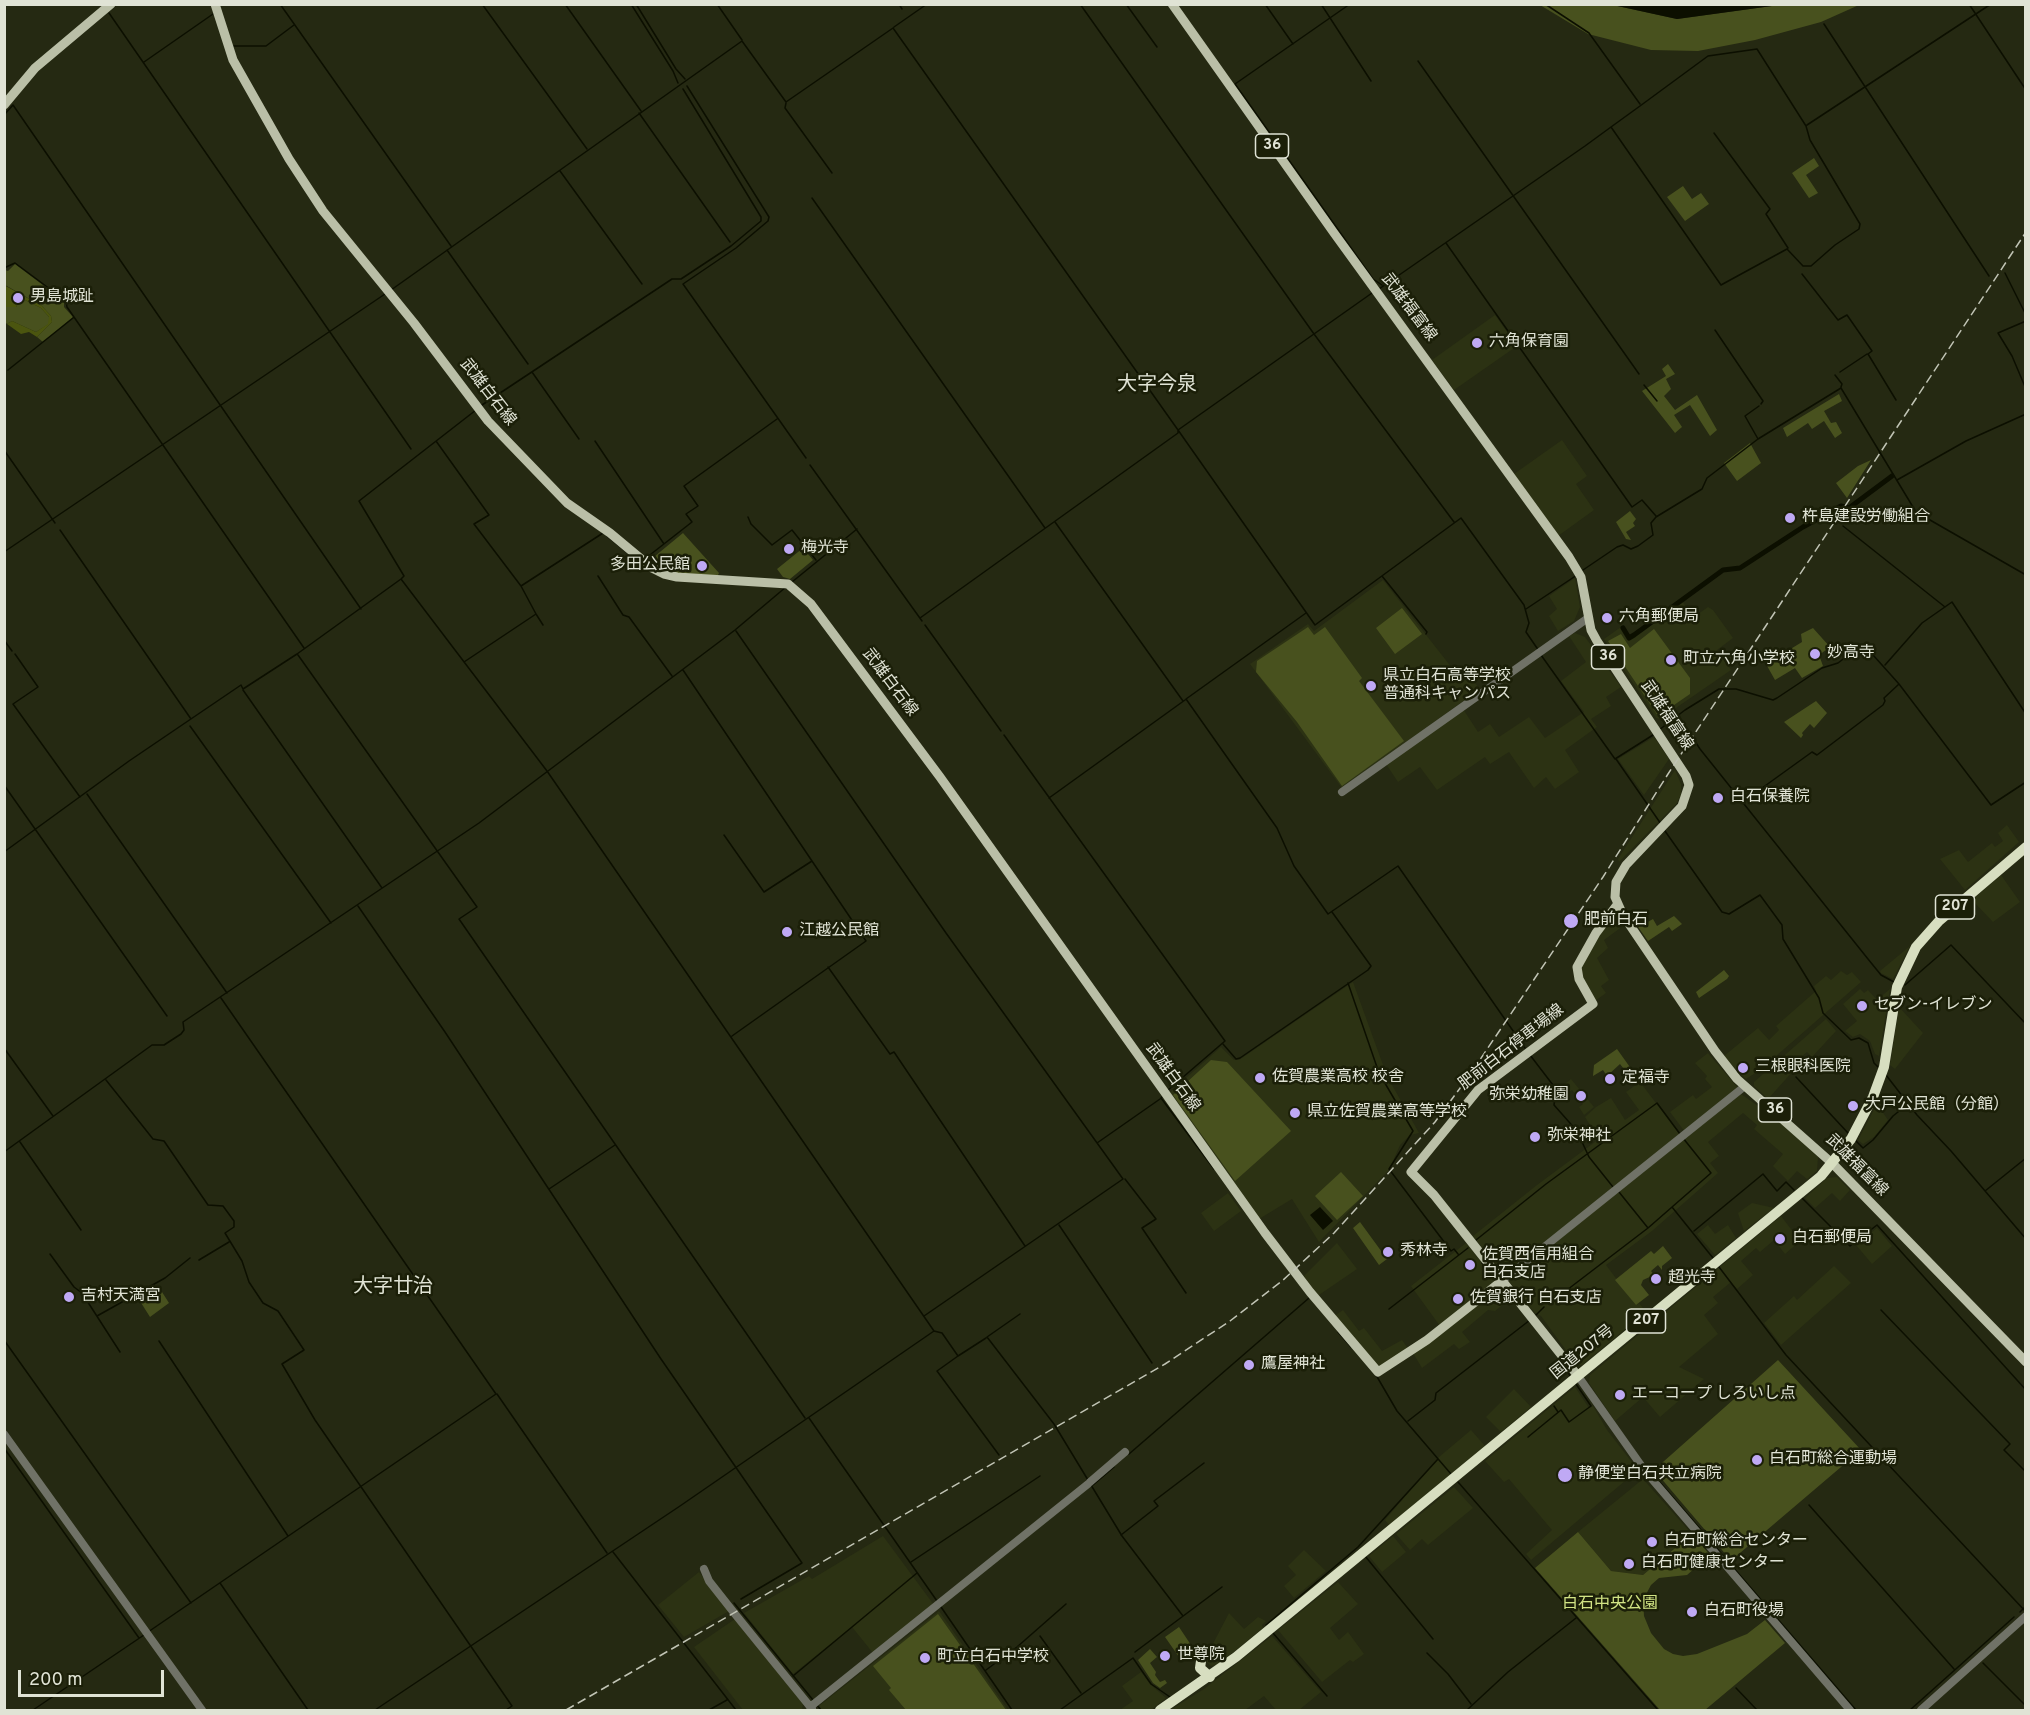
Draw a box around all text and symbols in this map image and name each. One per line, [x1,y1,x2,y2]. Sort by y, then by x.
road number: 36 [1256,134,1288,158]
street label: 武雄福富線 [1376,270,1440,346]
place label: 男島城趾 [30,288,94,308]
marker: 男島城趾 [11,291,25,305]
place label: 六角保育園 [1489,333,1569,353]
marker: 六角保育園 [1470,336,1484,350]
street label: 武雄白石線 [455,356,519,430]
district label: 大字今泉 [1117,374,1197,398]
place label: 杵島建設労働組合 [1802,508,1930,528]
marker: 杵島建設労働組合 [1783,511,1797,525]
place label: 梅光寺 [801,539,849,559]
marker: 梅光寺 [782,542,796,556]
place label: 多田公民館 [610,556,690,576]
marker: 多田公民館 [695,559,709,573]
place label: 六角郵便局 [1619,608,1699,628]
marker: 六角郵便局 [1600,611,1614,625]
place label: 妙高寺 [1827,644,1875,664]
street label: 武雄白石線 [857,645,921,721]
road number: 36 [1592,645,1624,669]
marker: 妙高寺 [1808,647,1822,661]
place label: 町立六角小学校 [1683,650,1795,670]
marker: 町立六角小学校 [1664,653,1678,667]
place label: 県立白石高等学校 普通科キャンパス [1383,667,1511,705]
street label: 武雄福富線 [1636,677,1696,755]
marker: 県立白石高等学校 普通科キャンパス [1364,679,1378,693]
place label: 白石保養院 [1730,788,1810,808]
marker: 白石保養院 [1711,791,1725,805]
road number: 207 [1936,895,1974,919]
place label: 肥前白石 [1584,911,1648,931]
marker: 肥前白石 [1562,912,1580,930]
place label: 江越公民館 [799,922,879,942]
marker: 江越公民館 [780,925,794,939]
place label: セブン-イレブン [1874,996,1992,1016]
marker: セブン-イレブン [1855,999,1869,1013]
street label: 肥前白石停車場線 [1456,1001,1568,1095]
street label: 武雄白石線 [1141,1040,1203,1116]
place label: 三根眼科医院 [1755,1058,1851,1078]
marker: 三根眼科医院 [1736,1061,1750,1075]
place label: 佐賀農業高校 校舎 [1272,1068,1404,1088]
place label: 定福寺 [1622,1069,1670,1089]
marker: 佐賀農業高校 校舎 [1253,1071,1267,1085]
marker: 定福寺 [1603,1072,1617,1086]
place label: 弥栄幼稚園 [1489,1086,1569,1106]
marker: 弥栄幼稚園 [1574,1089,1588,1103]
place label: 大戸公民館（分館） [1865,1096,2009,1116]
road number: 36 [1758,1098,1792,1122]
marker: 大戸公民館（分館） [1846,1099,1860,1113]
place label: 県立佐賀農業高等学校 [1307,1103,1467,1123]
marker: 県立佐賀農業高等学校 [1288,1106,1302,1120]
place label: 弥栄神社 [1547,1127,1611,1147]
marker: 弥栄神社 [1528,1130,1542,1144]
street label: 武雄福富線 [1821,1131,1891,1201]
place label: 白石郵便局 [1792,1229,1872,1249]
marker: 白石郵便局 [1773,1232,1787,1246]
place label: 秀林寺 [1400,1242,1448,1262]
marker: 秀林寺 [1381,1245,1395,1259]
place label: 佐賀西信用組合 白石支店 [1482,1246,1594,1284]
marker: 佐賀西信用組合 白石支店 [1463,1258,1477,1272]
place label: 超光寺 [1668,1269,1716,1289]
marker: 超光寺 [1649,1272,1663,1286]
district label: 大字廿治 [353,1276,433,1300]
place label: 吉村天満宮 [81,1287,161,1307]
place label: 佐賀銀行 白石支店 [1470,1289,1602,1309]
marker: 吉村天満宮 [62,1290,76,1304]
marker: 佐賀銀行 白石支店 [1451,1292,1465,1306]
road number: 207 [1626,1309,1666,1333]
street label: 国道207号 [1547,1322,1619,1384]
place label: 鷹屋神社 [1261,1355,1325,1375]
marker: 鷹屋神社 [1242,1358,1256,1372]
place label: エーコープ しろいし点 [1632,1385,1796,1405]
marker: エーコープ しろいし点 [1613,1388,1627,1402]
place label: 白石町総合運動場 [1769,1450,1897,1470]
marker: 白石町総合運動場 [1750,1453,1764,1467]
place label: 静便堂白石共立病院 [1578,1465,1722,1485]
marker: 静便堂白石共立病院 [1556,1466,1574,1484]
place label: 白石町総合センター [1664,1532,1808,1552]
marker: 白石町総合センター [1645,1535,1659,1549]
place label: 白石町健康センター [1641,1554,1785,1574]
marker: 白石町健康センター [1622,1557,1636,1571]
park label: 白石中央公園 [1562,1595,1658,1615]
place label: 白石町役場 [1704,1602,1784,1622]
marker: 白石町役場 [1685,1605,1699,1619]
place label: 世尊院 [1177,1646,1225,1666]
place label: 町立白石中学校 [937,1648,1049,1668]
marker: 世尊院 [1158,1649,1172,1663]
marker: 町立白石中学校 [918,1651,932,1665]
scale bar [21,1658,166,1696]
text: 200 m [29,1669,82,1692]

